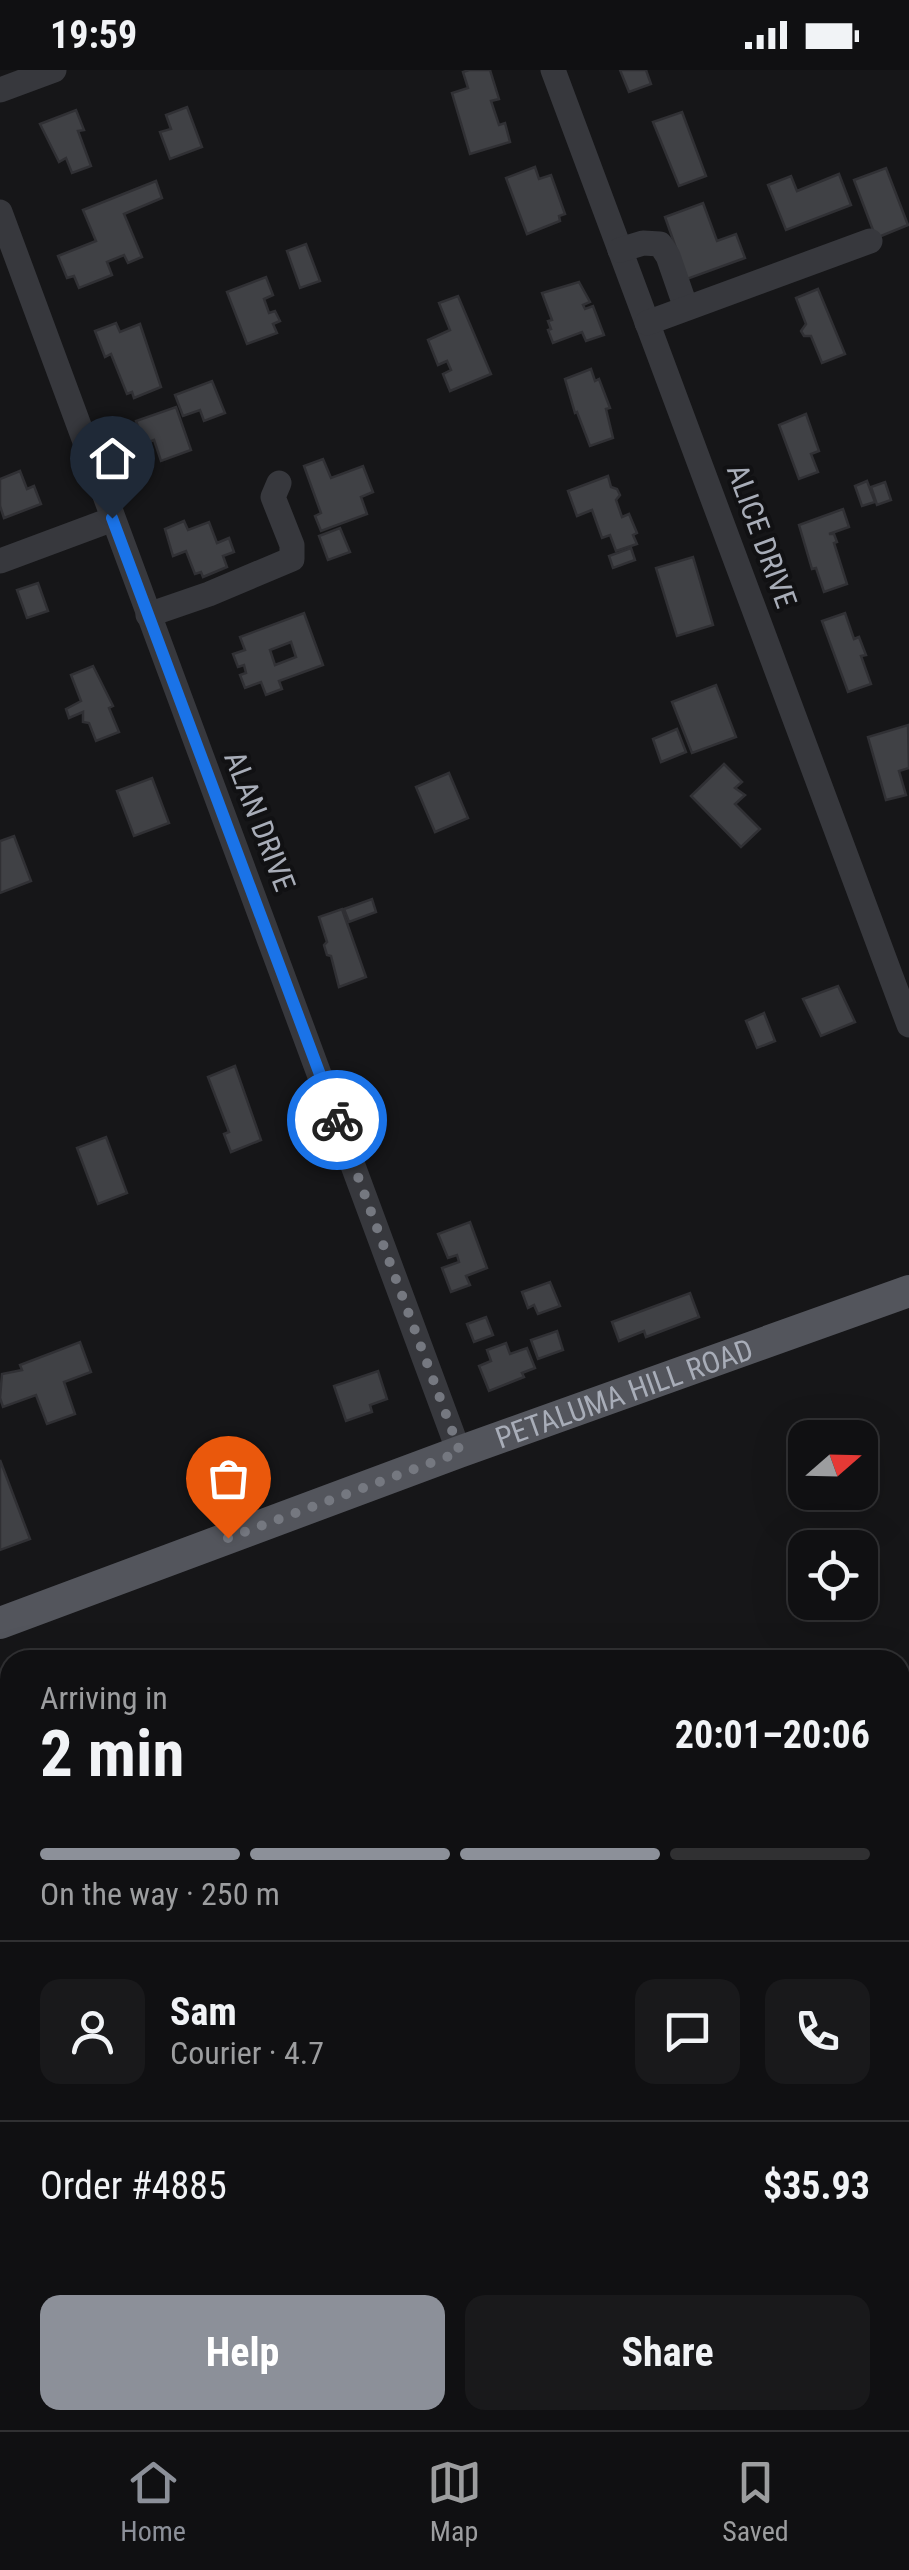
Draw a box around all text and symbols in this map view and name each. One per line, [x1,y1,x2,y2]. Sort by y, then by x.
text: 19:59 [50,13,137,57]
pin [70,416,155,519]
icon: home [85,431,140,486]
street label: ALICE DRIVE [720,459,804,613]
street label: ALAN DRIVE [217,746,303,896]
courier [287,1070,387,1170]
icon: bike [310,1093,365,1148]
street label: PETALUMA HILL ROAD [491,1331,757,1455]
north arrow [788,1420,878,1510]
map controls [788,1420,878,1620]
pin [186,1436,271,1539]
icon: bag [201,1451,256,1506]
button: locate [788,1530,878,1620]
text: Arriving in [40,1679,168,1717]
text: 20:01–20:06 [675,1713,870,1757]
text: 2 min [40,1716,184,1792]
text: On the way · 250 m [40,1875,280,1913]
button: person [40,1979,145,2084]
button: chat [635,1979,740,2084]
button: phone [765,1979,870,2084]
text: Sam [170,1990,237,2034]
text: Courier · 4.7 [170,2034,324,2072]
text: Order #4885 [40,2164,227,2208]
text: $35.93 [763,2164,870,2208]
button: Help [40,2295,445,2410]
button: Share [465,2295,870,2410]
tab: Home [120,2455,186,2548]
tab: Map [427,2455,482,2548]
tab: Saved [722,2455,789,2548]

